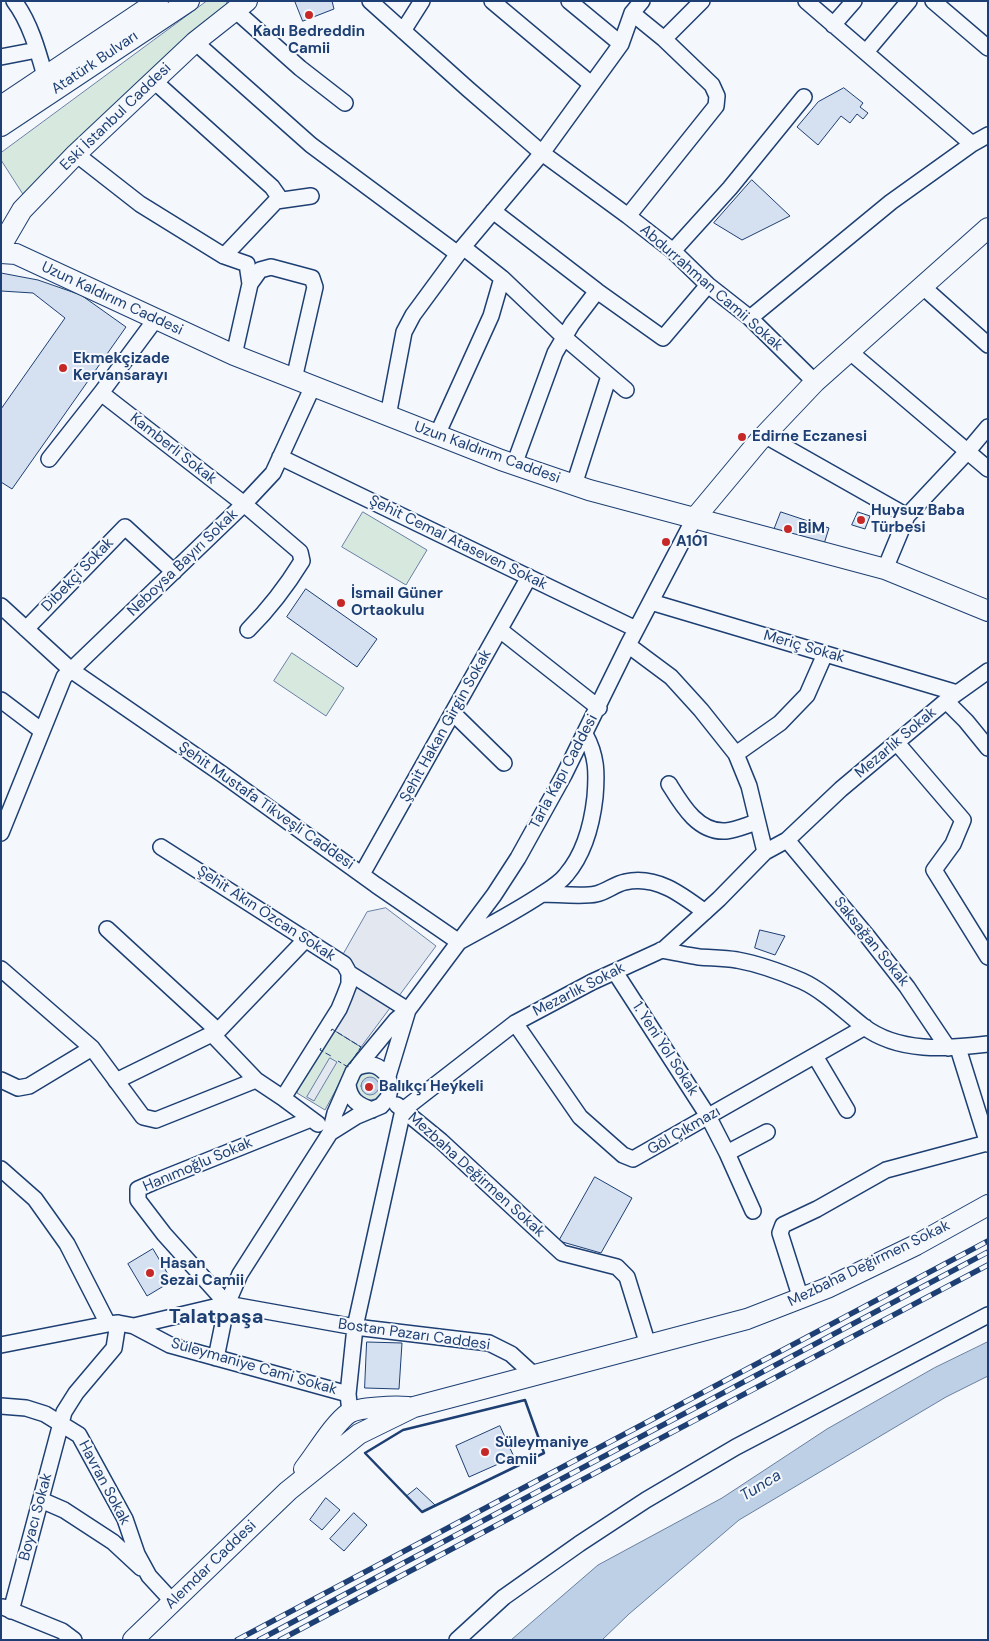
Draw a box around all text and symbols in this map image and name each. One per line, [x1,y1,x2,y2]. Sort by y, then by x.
marker: Kadı Bedreddin Camii [303,9,315,21]
place label: Kadı Bedreddin Camii [253,23,365,58]
street label: Atatürk Bulvarı [48,27,142,99]
street label: Eski İstanbul Caddesi [57,59,175,175]
street label: Abdurrahman Camii Sokak [636,221,786,355]
street label: Uzun Kaldırım Caddesi [38,258,186,340]
place label: Ekmekçizade Kervansarayı [73,350,170,385]
marker: Ekmekçizade Kervansarayı [57,362,69,374]
street label: Kamberli Sokak [126,410,220,488]
street label: Uzun Kaldırım Caddesi [411,418,563,488]
place label: Edirne Eczanesi [752,428,867,446]
marker: Edirne Eczanesi [736,431,748,443]
street label: Şehit Cemal Ataseven Sokak [366,492,550,594]
place label: Huysuz Baba Türbesi [871,502,965,537]
street label: Neboysa Bayırı Sokak [124,506,242,620]
marker: Huysuz Baba Türbesi [855,514,867,526]
place label: BİM [798,520,825,538]
marker: BİM [782,523,794,535]
place label: A101 [676,533,708,551]
street label: Dibekçi Sokak [38,534,118,616]
marker: A101 [660,536,672,548]
place label: İsmail Güner Ortaokulu [351,585,443,620]
marker: İsmail Güner Ortaokulu [335,597,347,609]
street label: Meriç Sokak [761,627,847,667]
street label: Şehit Hakan Girgin Sokak [397,647,495,805]
street label: Mezarlık Sokak [852,704,940,782]
street label: Tarla Kapı Caddesi [526,712,602,832]
street label: Şehit Mustafa Tikveşli Caddesi [175,738,357,874]
street label: Şehit Akın Özcan Sokak [193,862,339,966]
street label: Saksağan Sokak [830,894,912,990]
street label: Mezarlık Sokak [530,959,628,1021]
street label: 1. Yeni Yol Sokak [628,999,702,1099]
place label: Balıkçı Heykeli [379,1078,484,1096]
marker: Balıkçı Heykeli [363,1081,375,1093]
street label: Göl Çıkmazı [644,1103,724,1159]
street label: Mezbaha Değirmen Sokak [404,1109,548,1241]
street label: Hanımoğlu Sokak [140,1134,256,1196]
street label: Mezbaha Değirmen Sokak [785,1217,953,1311]
place label: Hasan Sezai Camii [160,1255,244,1290]
marker: Hasan Sezai Camii [144,1267,156,1279]
district label: Talatpaşa [169,1306,263,1330]
street label: Bostan Pazarı Caddesi [337,1315,491,1355]
street label: Süleymaniye Cami Sokak [169,1335,339,1399]
place label: Süleymaniye Camii [495,1434,589,1469]
street label: Havran Sokak [74,1438,134,1528]
marker: Süleymaniye Camii [479,1446,491,1458]
water label: Tunca [737,1466,785,1506]
street label: Boyacı Sokak [16,1471,56,1563]
street label: Alemdar Caddesi [162,1517,260,1613]

